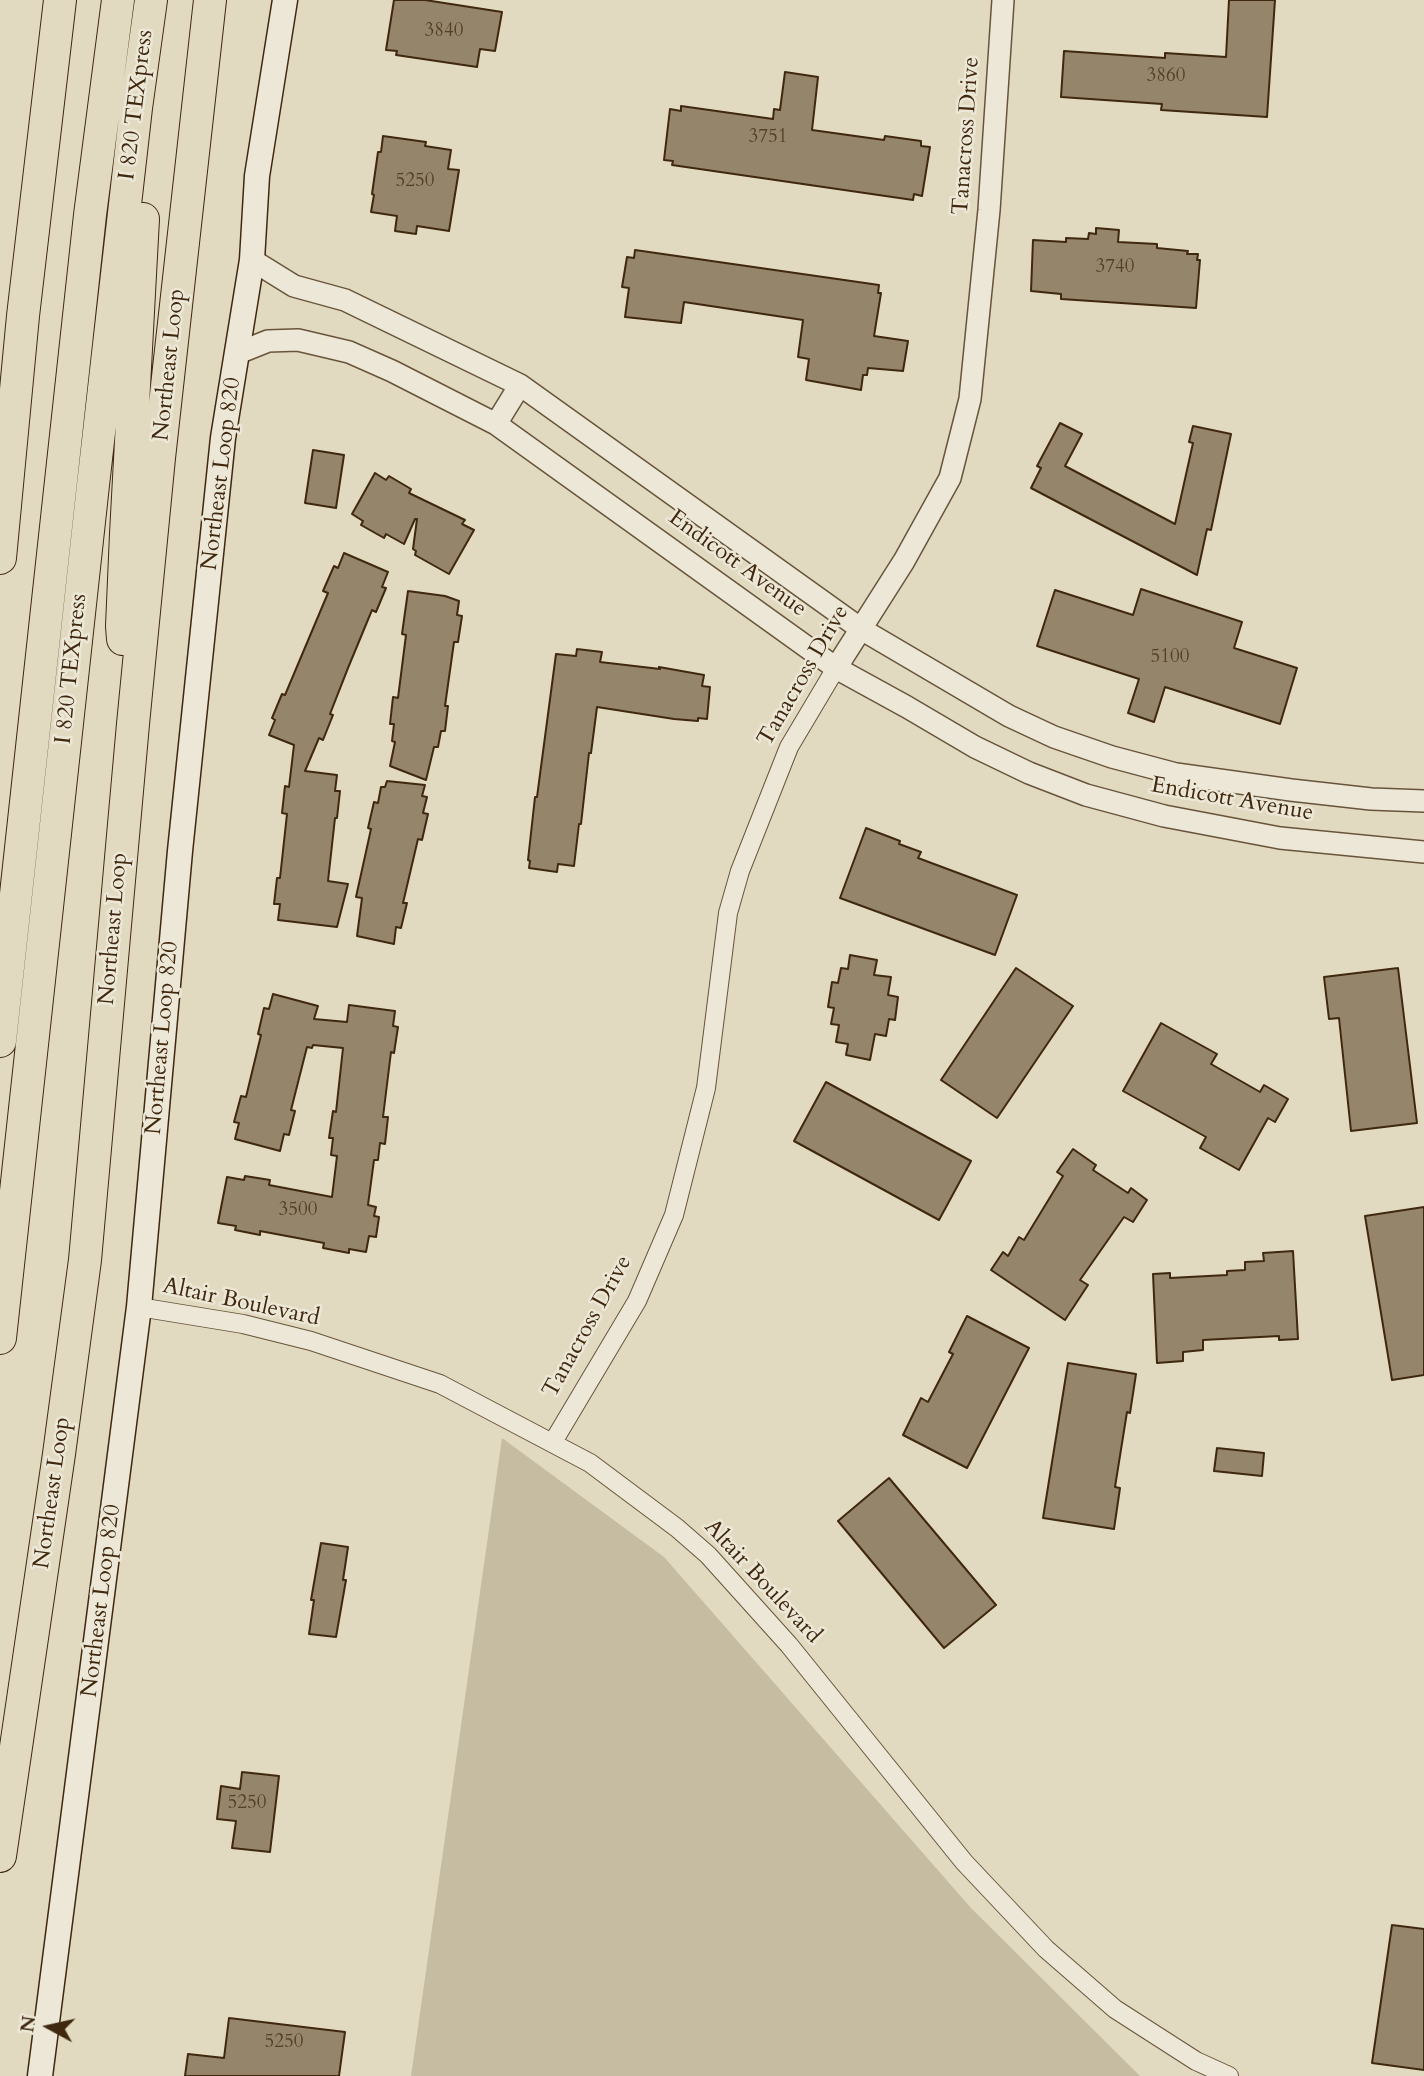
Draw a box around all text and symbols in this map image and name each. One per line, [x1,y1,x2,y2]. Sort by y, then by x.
house number: 3840 [425,21,463,43]
street label: I 820 TEXpress [114,28,160,182]
street label: Tanacross Drive [948,56,986,216]
house number: 3860 [1147,66,1185,88]
house number: 3751 [749,127,787,149]
house number: 5250 [396,171,434,193]
house number: 3740 [1096,257,1134,279]
street label: Northeast Loop [148,288,192,442]
street label: Northeast Loop 820 [196,376,248,572]
street label: Endicott Avenue [662,505,812,623]
street label: I 820 TEXpress [50,592,94,746]
street label: Tanacross Drive [752,601,856,751]
house number: 5100 [1151,647,1189,669]
street label: Endicott Avenue [1149,772,1315,828]
street label: Northeast Loop [94,852,134,1006]
street label: Northeast Loop 820 [141,940,185,1136]
house number: 3500 [279,1200,317,1222]
street label: Tanacross Drive [538,1251,638,1403]
street label: Altair Boulevard [160,1273,322,1333]
street label: Northeast Loop [29,1415,77,1571]
street label: Northeast Loop 820 [76,1503,128,1699]
street label: Altair Boulevard [697,1514,827,1650]
house number: 5250 [228,1793,266,1815]
north arrow [14,1992,84,2062]
text: N [14,2014,42,2034]
house number: 5250 [265,2032,303,2054]

